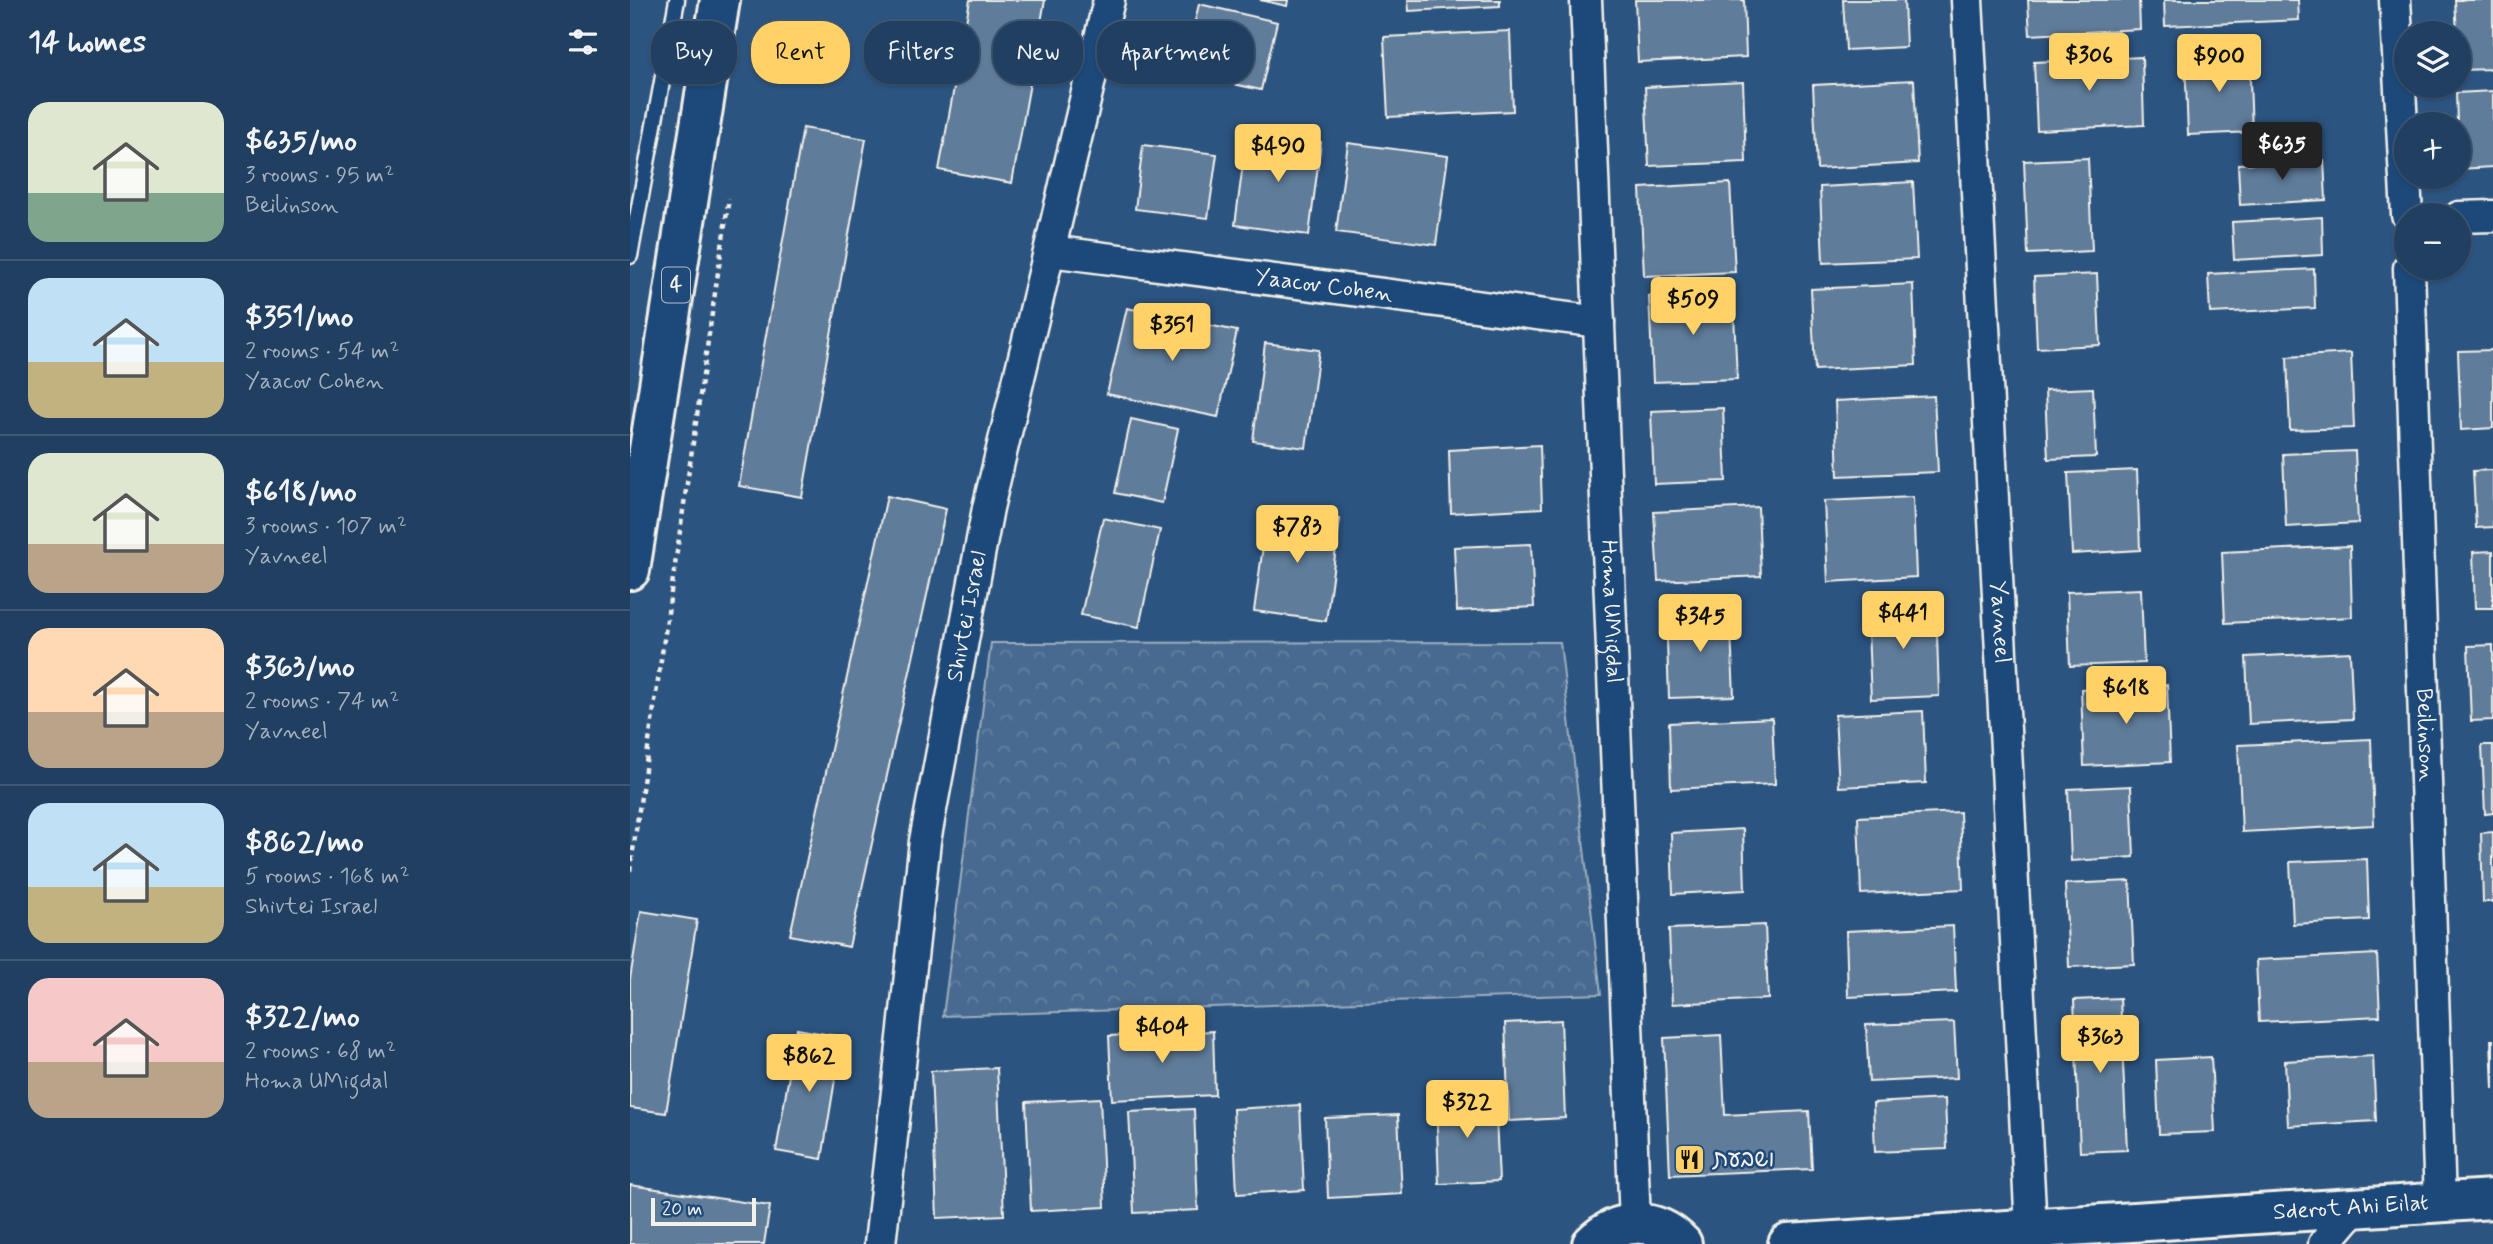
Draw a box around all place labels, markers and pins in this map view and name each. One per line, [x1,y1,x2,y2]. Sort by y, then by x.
pin: $306 [2048,34,2130,93]
pin: $900 [2178,34,2260,94]
pin: $635 [2241,122,2323,182]
pin: $490 [1237,124,1319,184]
pin: $509 [1652,278,1734,337]
pin: $351 [1131,304,1213,363]
pin: $783 [1256,505,1338,565]
pin: $441 [1862,592,1944,651]
pin: $345 [1659,594,1741,654]
pin: $618 [2085,666,2167,726]
pin: $404 [1121,1006,1203,1065]
pin: $363 [2059,1016,2141,1075]
pin: $862 [768,1034,850,1094]
pin: $322 [1426,1080,1508,1140]
restaurant icon: ושבעת [1673,1143,1707,1177]
place label: ושבעת [1712,1145,1775,1175]

